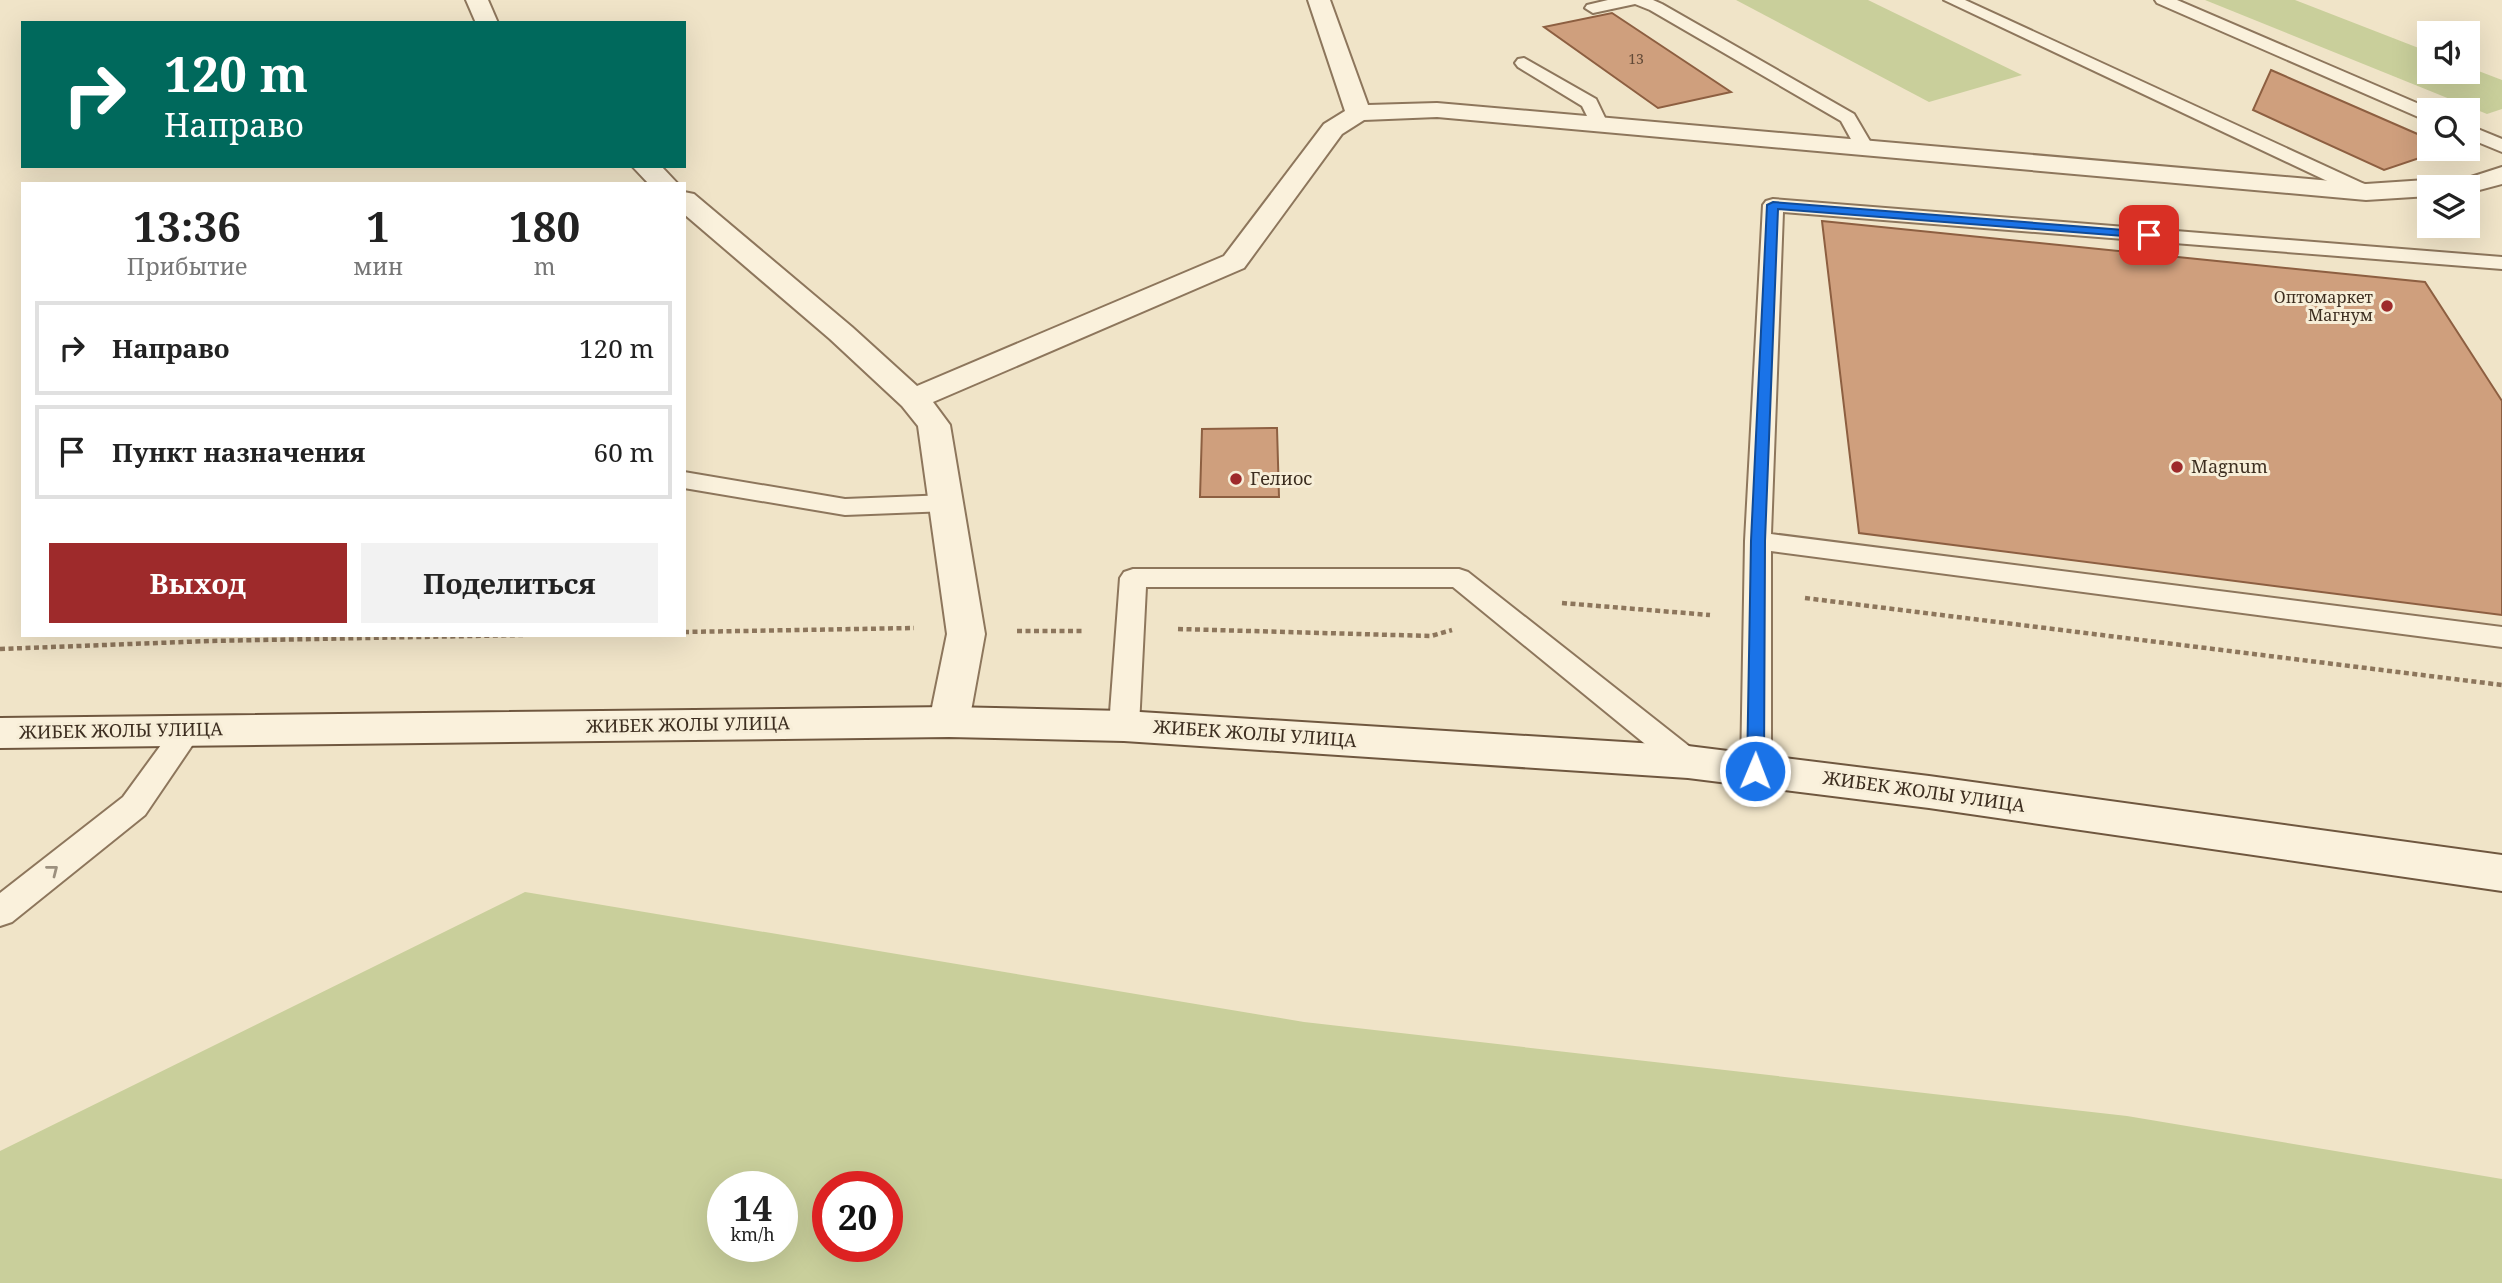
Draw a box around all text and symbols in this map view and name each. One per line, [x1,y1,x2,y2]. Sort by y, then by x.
map controls [2417,21,2480,238]
button: sound [2417,21,2480,84]
text: 120 m [164,40,308,106]
icon: right [49,49,140,140]
house number: 13 [1628,49,1644,68]
button: search [2417,98,2480,161]
text: Направо [164,103,304,146]
button: layers [2417,175,2480,238]
text: 13:36 [133,197,241,254]
text: 1 [366,197,390,254]
text: 180 [509,197,580,254]
pin [2119,205,2179,265]
icon: arrive [2130,216,2168,254]
text: Прибытие [127,250,247,282]
text: мин [353,250,403,282]
text: m [534,250,555,282]
place label: Оптомаркет Магнум [2274,286,2374,326]
marker: Оптомаркет Магнум [2379,298,2395,314]
icon: right [53,329,91,367]
text: Направо [112,330,230,366]
text: 120 m [579,330,654,366]
icon: arrive [53,433,91,471]
text: Пункт назначения [112,434,365,470]
text: 60 m [594,434,654,470]
place label: Magnum [2191,454,2268,478]
marker: Magnum [2169,459,2185,475]
place label: Гелиос [1250,466,1312,490]
marker: Гелиос [1228,471,1244,487]
button: Выход [49,543,347,623]
button: Поделиться [361,543,658,623]
street label: ЖИБЕК ЖОЛЫ УЛИЦА [585,710,790,738]
street label: ЖИБЕК ЖОЛЫ УЛИЦА [1152,714,1358,752]
street label: ЖИБЕК ЖОЛЫ УЛИЦА [18,716,223,744]
position arrow [1718,734,1792,808]
street label: ЖИБЕК ЖОЛЫ УЛИЦА [1821,765,2027,817]
one-way arrow [45,866,58,878]
speed limit sign: 20 [812,1171,903,1262]
text: 14 [733,1184,772,1231]
text: km/h [730,1222,775,1246]

